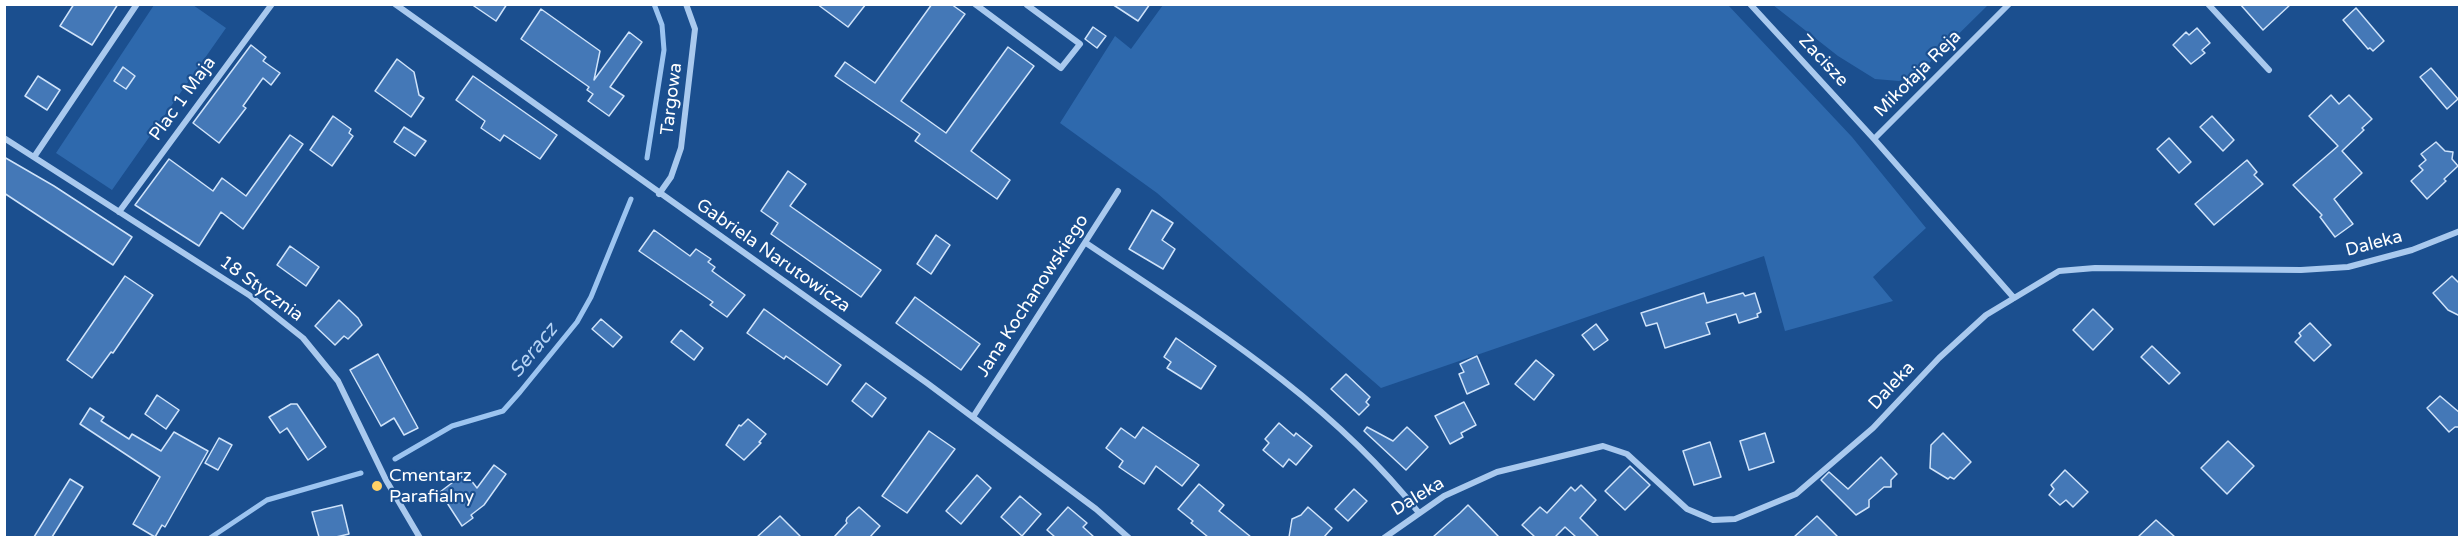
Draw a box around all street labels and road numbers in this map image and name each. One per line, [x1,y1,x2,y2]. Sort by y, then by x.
street label: Mikołaja Reja [1870,26,1966,122]
street label: Zacisze [1793,30,1853,92]
street label: Plac 1 Maja [145,53,221,145]
street label: Targowa [657,62,687,136]
street label: Gabriela Narutowicza [692,195,854,317]
street label: Jana Kochanowskiego [972,211,1094,381]
street label: Daleka [2343,226,2405,262]
street label: 18 Stycznia [215,251,307,327]
street label: Daleka [1864,357,1920,415]
street label: Daleka [1388,473,1448,521]

